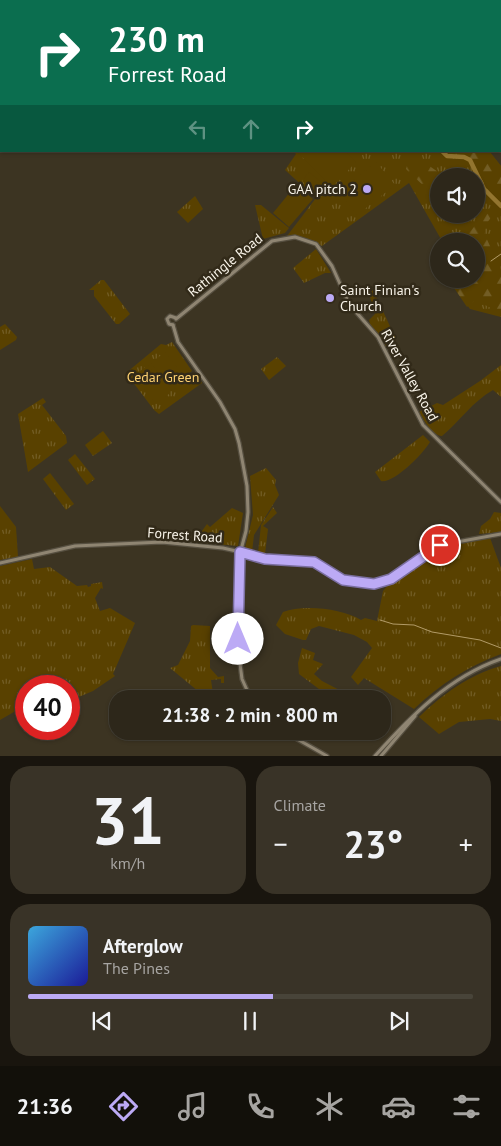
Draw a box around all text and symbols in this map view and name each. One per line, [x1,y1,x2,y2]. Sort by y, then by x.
text: 230 m [108,16,205,62]
icon: right [25,20,90,85]
text: Forrest Road [108,60,226,88]
icon: left [184,115,212,143]
icon: ahead [237,115,265,143]
icon: right [290,115,318,143]
map controls [430,168,485,288]
button: sound [430,168,485,223]
place label: GAA pitch 2 [288,180,357,198]
marker: GAA pitch 2 [361,183,373,195]
street label: Rathingle Road [184,229,266,301]
button: search [430,233,485,288]
place label: Saint Finian's Church [340,281,419,315]
marker: Saint Finian's Church [324,292,336,304]
street label: River Valley Road [377,326,443,424]
park label: Cedar Green [127,368,199,386]
street label: Forrest Road [147,523,223,547]
pin [419,524,461,566]
icon: arrive [426,531,454,559]
position arrow [211,612,263,664]
speed limit sign: 40 [15,675,80,740]
text: 21:38 · 2 min · 800 m [162,703,338,727]
text: 31 [91,778,165,862]
text: Climate [274,795,326,815]
text: 23° [343,819,403,868]
text: − [274,825,288,862]
text: + [459,825,473,862]
text: km/h [110,853,145,873]
text: Afterglow [103,934,183,958]
text: The Pines [103,958,170,978]
icon: previous [88,1007,116,1035]
icon: pause [236,1007,264,1035]
icon: next [385,1007,413,1035]
icon: directions [106,1089,141,1124]
icon: music [175,1089,210,1124]
icon: phone [243,1089,278,1124]
icon: climate [312,1089,347,1124]
icon: car [381,1089,416,1124]
icon: filters [449,1089,484,1124]
text: 21:36 [17,1092,73,1120]

